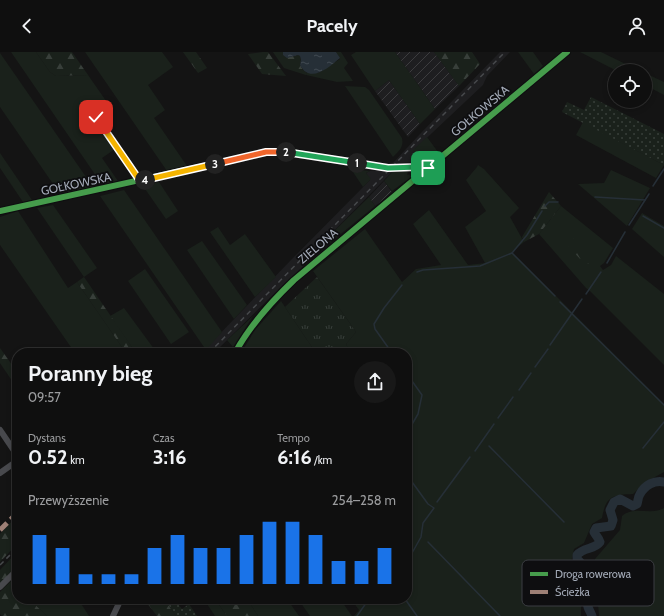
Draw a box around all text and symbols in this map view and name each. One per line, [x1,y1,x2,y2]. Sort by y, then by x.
icon: back [16,15,38,37]
text: Pacely [306,15,358,37]
icon: person [626,15,648,37]
map controls [608,64,652,108]
button: locate [608,64,652,108]
street label: GOŁKOWSKA [447,82,512,139]
pin [79,100,113,134]
icon: check [85,106,107,128]
pin: 2 [276,142,296,162]
text: 2 [283,145,289,159]
pin [411,151,445,185]
pin: 1 [347,153,367,173]
pin: 3 [205,154,225,174]
text: 1 [355,156,359,170]
text: 3 [212,157,218,171]
icon: arrive [417,157,439,179]
street label: GOŁKOWSKA [39,169,113,198]
pin: 4 [135,170,155,190]
text: 4 [142,173,148,187]
street label: ZIELONA [295,224,341,267]
text: Poranny bieg [28,360,152,387]
button: share [354,361,396,403]
text: 09:57 [28,389,61,405]
text: Dystans [28,431,66,445]
text: Czas [153,431,174,445]
text: Tempo [277,431,310,445]
text: 0.52 [28,445,68,469]
text: 3:16 [153,445,187,469]
text: 6:16 [277,445,312,469]
text: km [68,453,85,467]
text: /km [312,453,332,467]
text: Przewyższenie [28,492,109,508]
text: 254–258 m [332,492,396,508]
legend [522,560,654,606]
text: Droga rowerowa [555,567,632,581]
text: Ścieżka [555,585,590,599]

